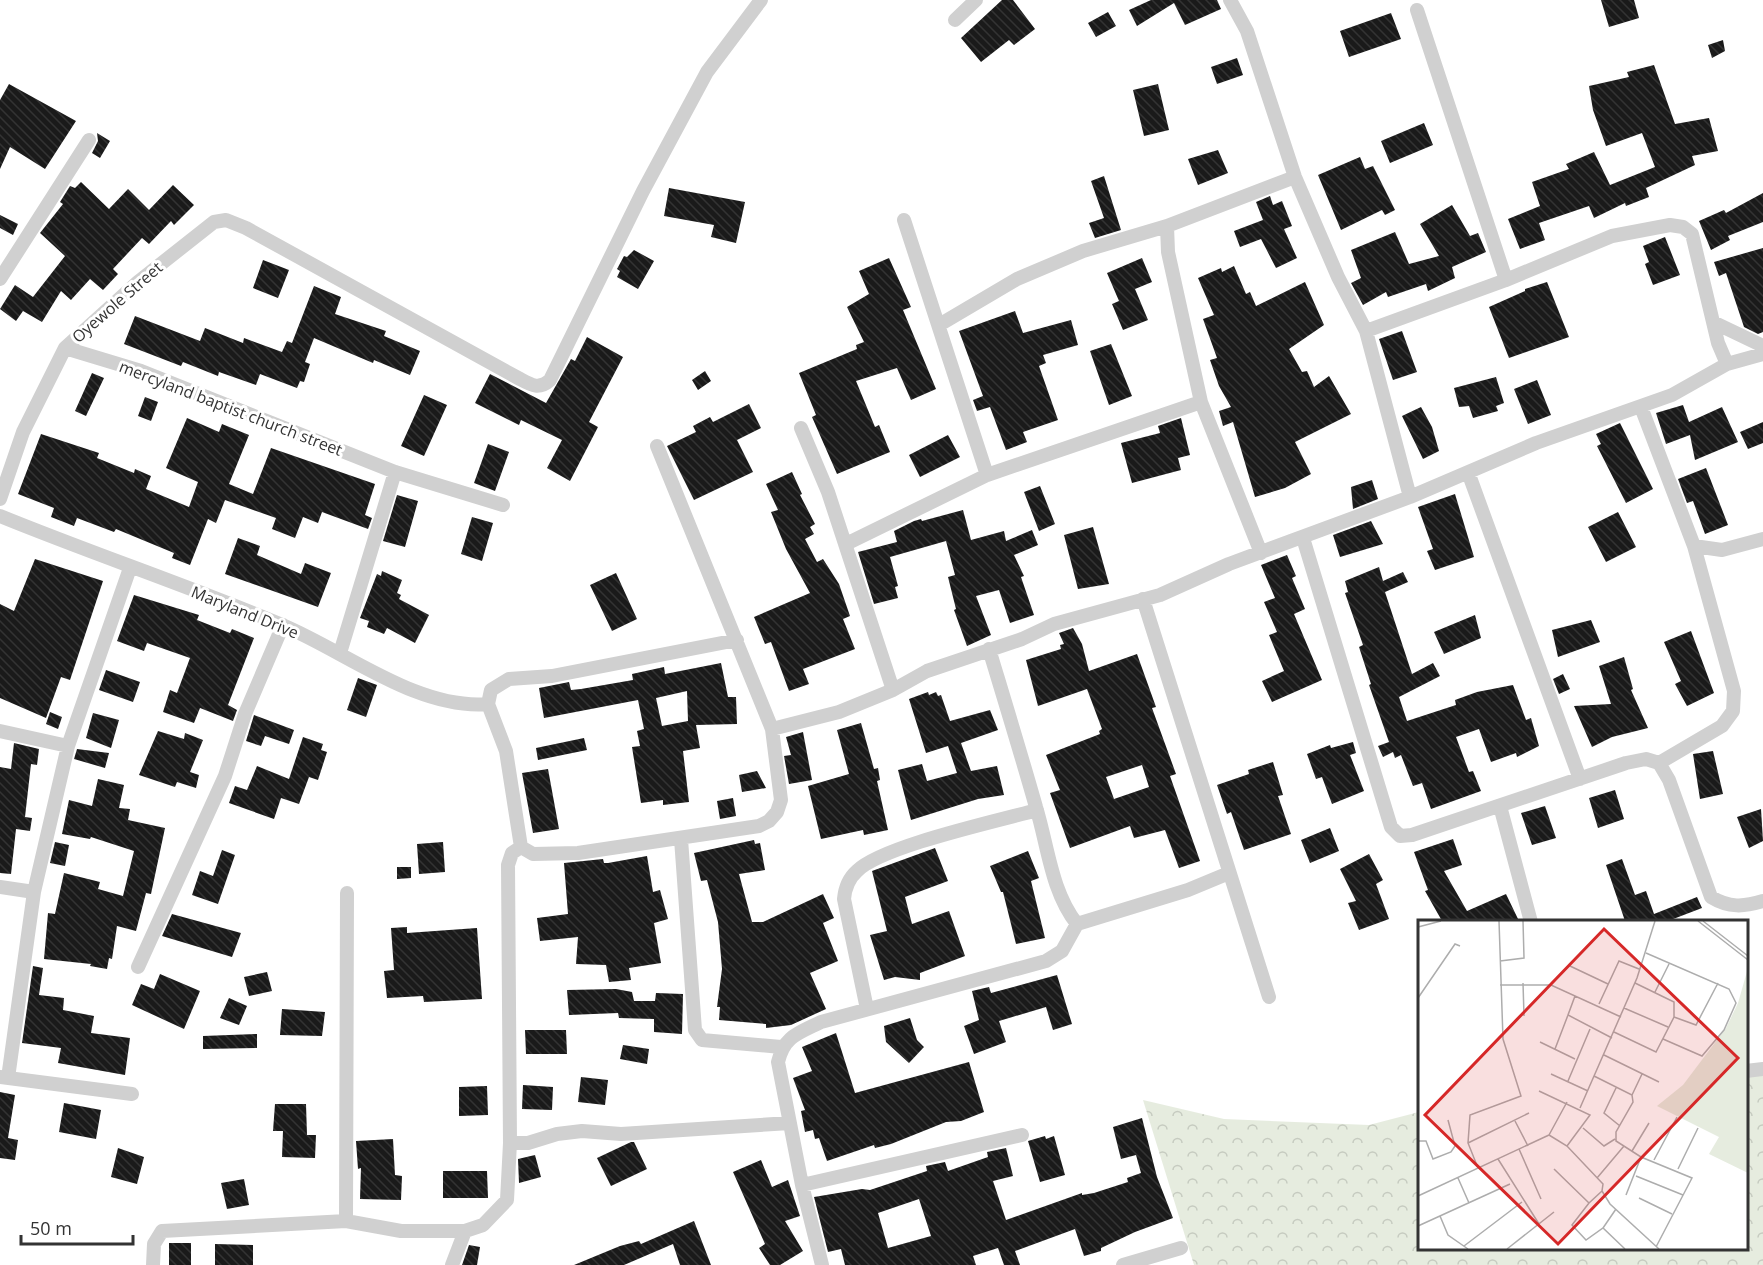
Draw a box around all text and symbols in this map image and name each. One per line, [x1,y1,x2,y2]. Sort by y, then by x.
street label: Oyewole Street [67,256,167,347]
street label: mercyland baptist church street [116,355,346,461]
street label: Maryland Drive [188,581,302,643]
inset map [1418,920,1748,1250]
scale bar [21,1208,134,1246]
text: 50 m [30,1216,72,1240]

